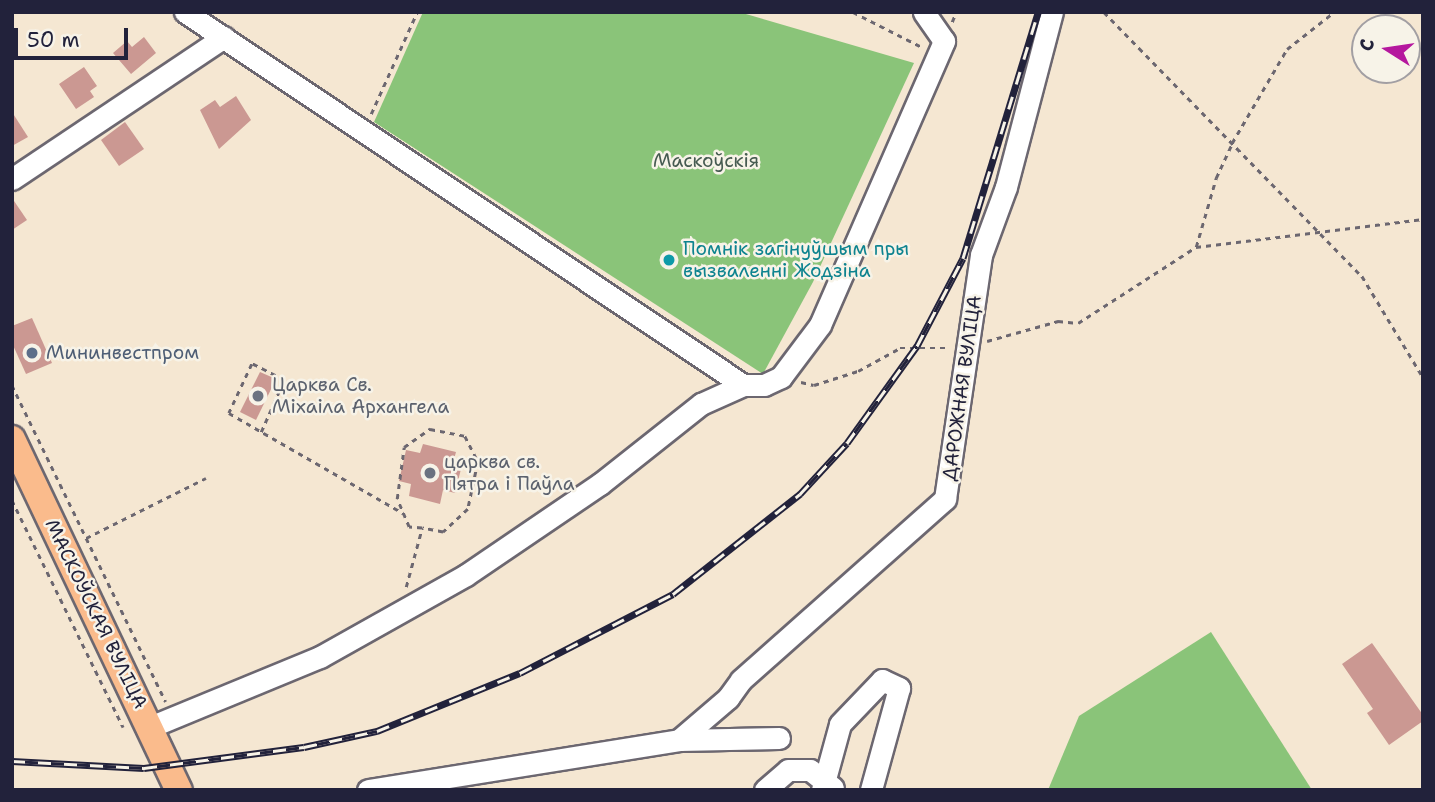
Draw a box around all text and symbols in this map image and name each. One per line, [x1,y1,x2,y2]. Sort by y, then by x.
scale bar [18,14,131,58]
north arrow [1351,14,1421,84]
text: 50 m [27,26,80,54]
text: С [1353,37,1380,53]
park label: Маскоўскія [653,150,759,172]
place label: Помнік загінуўшым пры вызваленні Жодзіна [683,238,909,282]
marker: Помнік загінуўшым пры вызваленні Жодзіна [661,252,677,268]
street label: ДАРОЖНАЯ ВУЛІЦА [938,294,986,482]
place label: Мининвестпром [46,342,199,364]
marker: Мининвестпром [24,345,40,361]
place label: Царква Св. Міхаіла Архангела [272,374,449,418]
marker: Царква Св. Міхаіла Архангела [250,388,266,404]
place label: царква св. Пятра і Паўла [444,451,574,495]
marker: царква св. Пятра і Паўла [422,465,438,481]
street label: МАСКОЎСКАЯ ВУЛІЦА [40,515,152,713]

